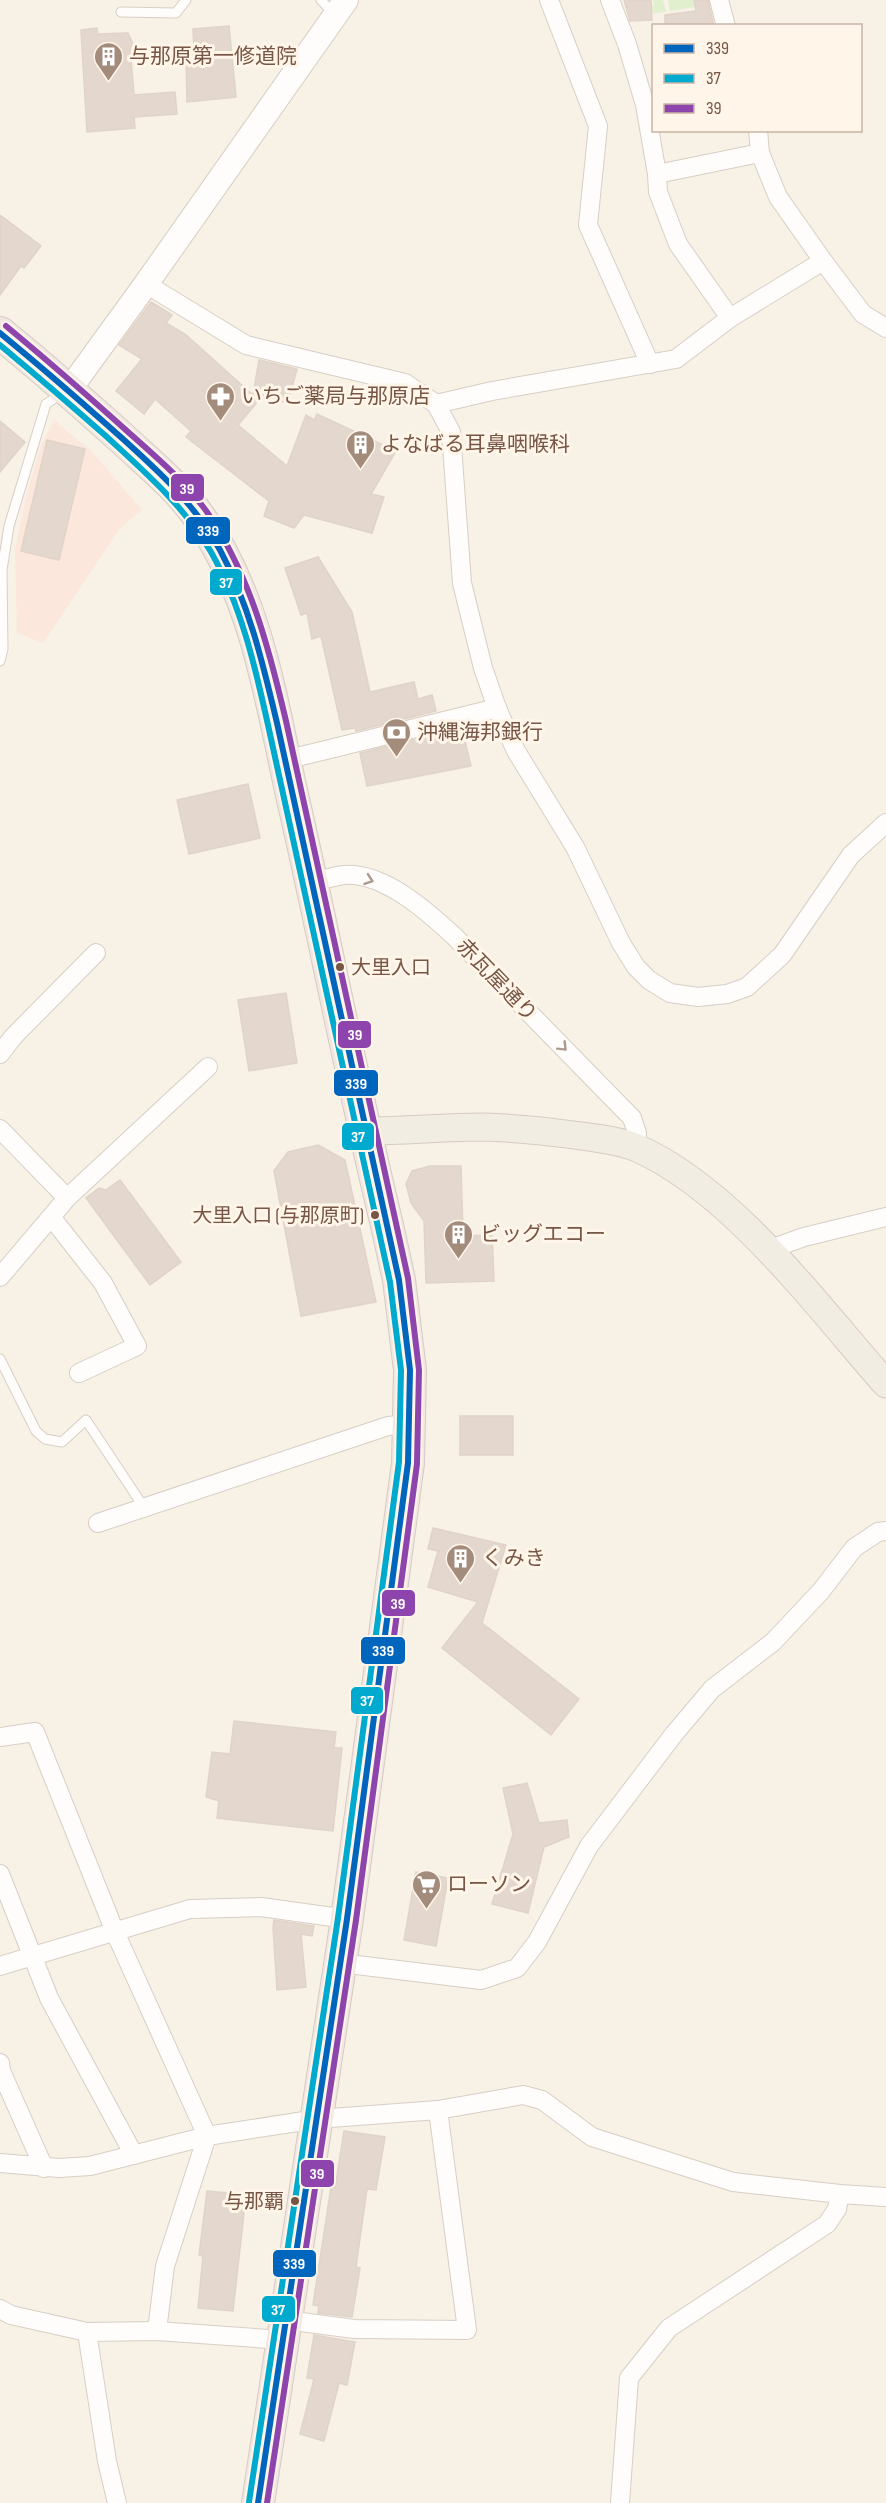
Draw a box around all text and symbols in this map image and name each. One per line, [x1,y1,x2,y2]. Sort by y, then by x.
legend [652,24,862,132]
text: 339 [706,38,729,59]
building icon: 与那原第一修道院 [92,40,124,82]
place label: 与那原第一修道院 [129,44,297,69]
text: 37 [706,68,722,89]
text: 39 [706,98,722,119]
pharmacy icon: いちご薬局与那原店 [204,380,236,422]
place label: いちご薬局与那原店 [241,384,430,409]
building icon: よなばる耳鼻咽喉科 [344,428,376,470]
place label: よなばる耳鼻咽喉科 [381,432,570,457]
line badge: 39 [170,473,205,502]
text: 39 [180,480,194,499]
line badge: 339 [185,516,231,545]
text: 339 [197,522,219,541]
line badge: 37 [209,568,243,596]
text: 37 [219,574,233,593]
bank icon: 沖縄海邦銀行 [380,716,412,758]
place label: 沖縄海邦銀行 [417,720,543,745]
one-way arrow [364,872,374,885]
street label: 赤瓦屋通り [451,934,542,1027]
place label: 大里入口 [351,956,431,980]
marker: 大里入口 [334,961,346,973]
line badge: 39 [337,1020,372,1049]
text: 39 [348,1026,362,1045]
one-way arrow [555,1040,566,1051]
line badge: 339 [333,1069,379,1097]
text: 339 [345,1075,367,1094]
line badge: 37 [341,1122,375,1151]
text: 37 [351,1128,365,1147]
place label: 大里入口 (与那原町) [192,1204,364,1228]
marker: 大里入口 (与那原町) [369,1209,381,1221]
building icon: ビッグエコー [443,1218,475,1260]
place label: ビッグエコー [480,1222,606,1247]
building icon: くみき [445,1542,477,1584]
place label: くみき [482,1546,546,1571]
line badge: 39 [381,1589,416,1617]
text: 39 [391,1595,405,1614]
line badge: 339 [360,1636,406,1665]
text: 339 [372,1642,394,1661]
line badge: 37 [350,1686,384,1715]
text: 37 [360,1692,374,1711]
supermarket icon: ローソン [410,1868,442,1910]
place label: ローソン [447,1872,531,1897]
line badge: 39 [300,2159,335,2188]
text: 39 [310,2165,324,2184]
place label: 与那覇 [224,2190,284,2214]
marker: 与那覇 [289,2195,301,2207]
line badge: 339 [272,2249,317,2278]
text: 339 [283,2255,305,2274]
line badge: 37 [261,2295,296,2323]
text: 37 [271,2301,285,2320]

